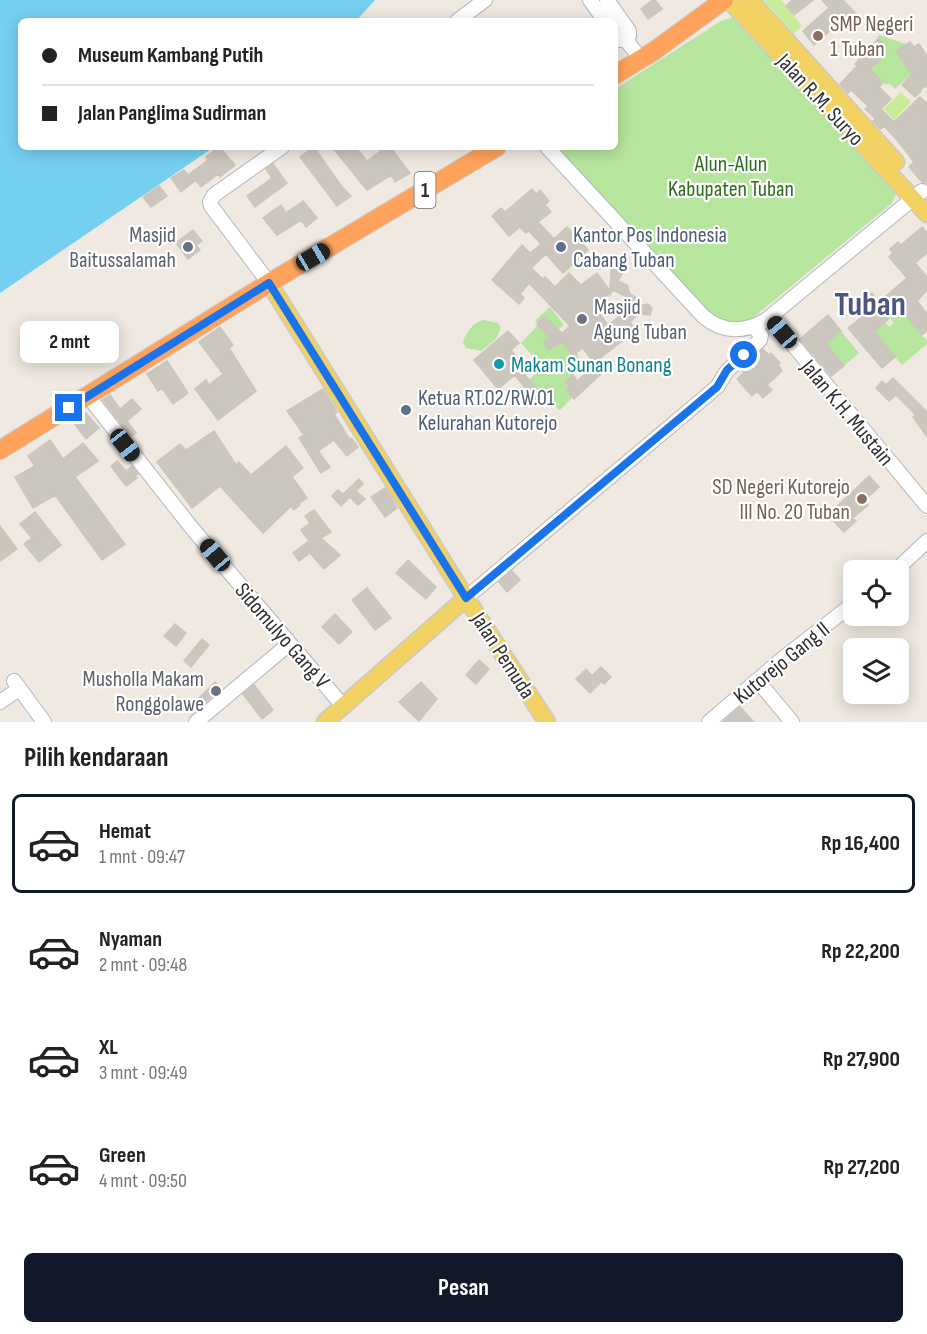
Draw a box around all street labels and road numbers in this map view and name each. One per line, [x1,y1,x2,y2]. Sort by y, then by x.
street label: Jalan R.M. Suryo [770,48,869,152]
road number: 1 [414,172,436,208]
street label: Jalan K.H. Mustain [794,354,899,472]
street label: Sidomulyo Gang V [229,578,335,694]
street label: Jalan Pemuda [464,607,541,704]
street label: Kutorejo Gang II [728,616,835,710]

